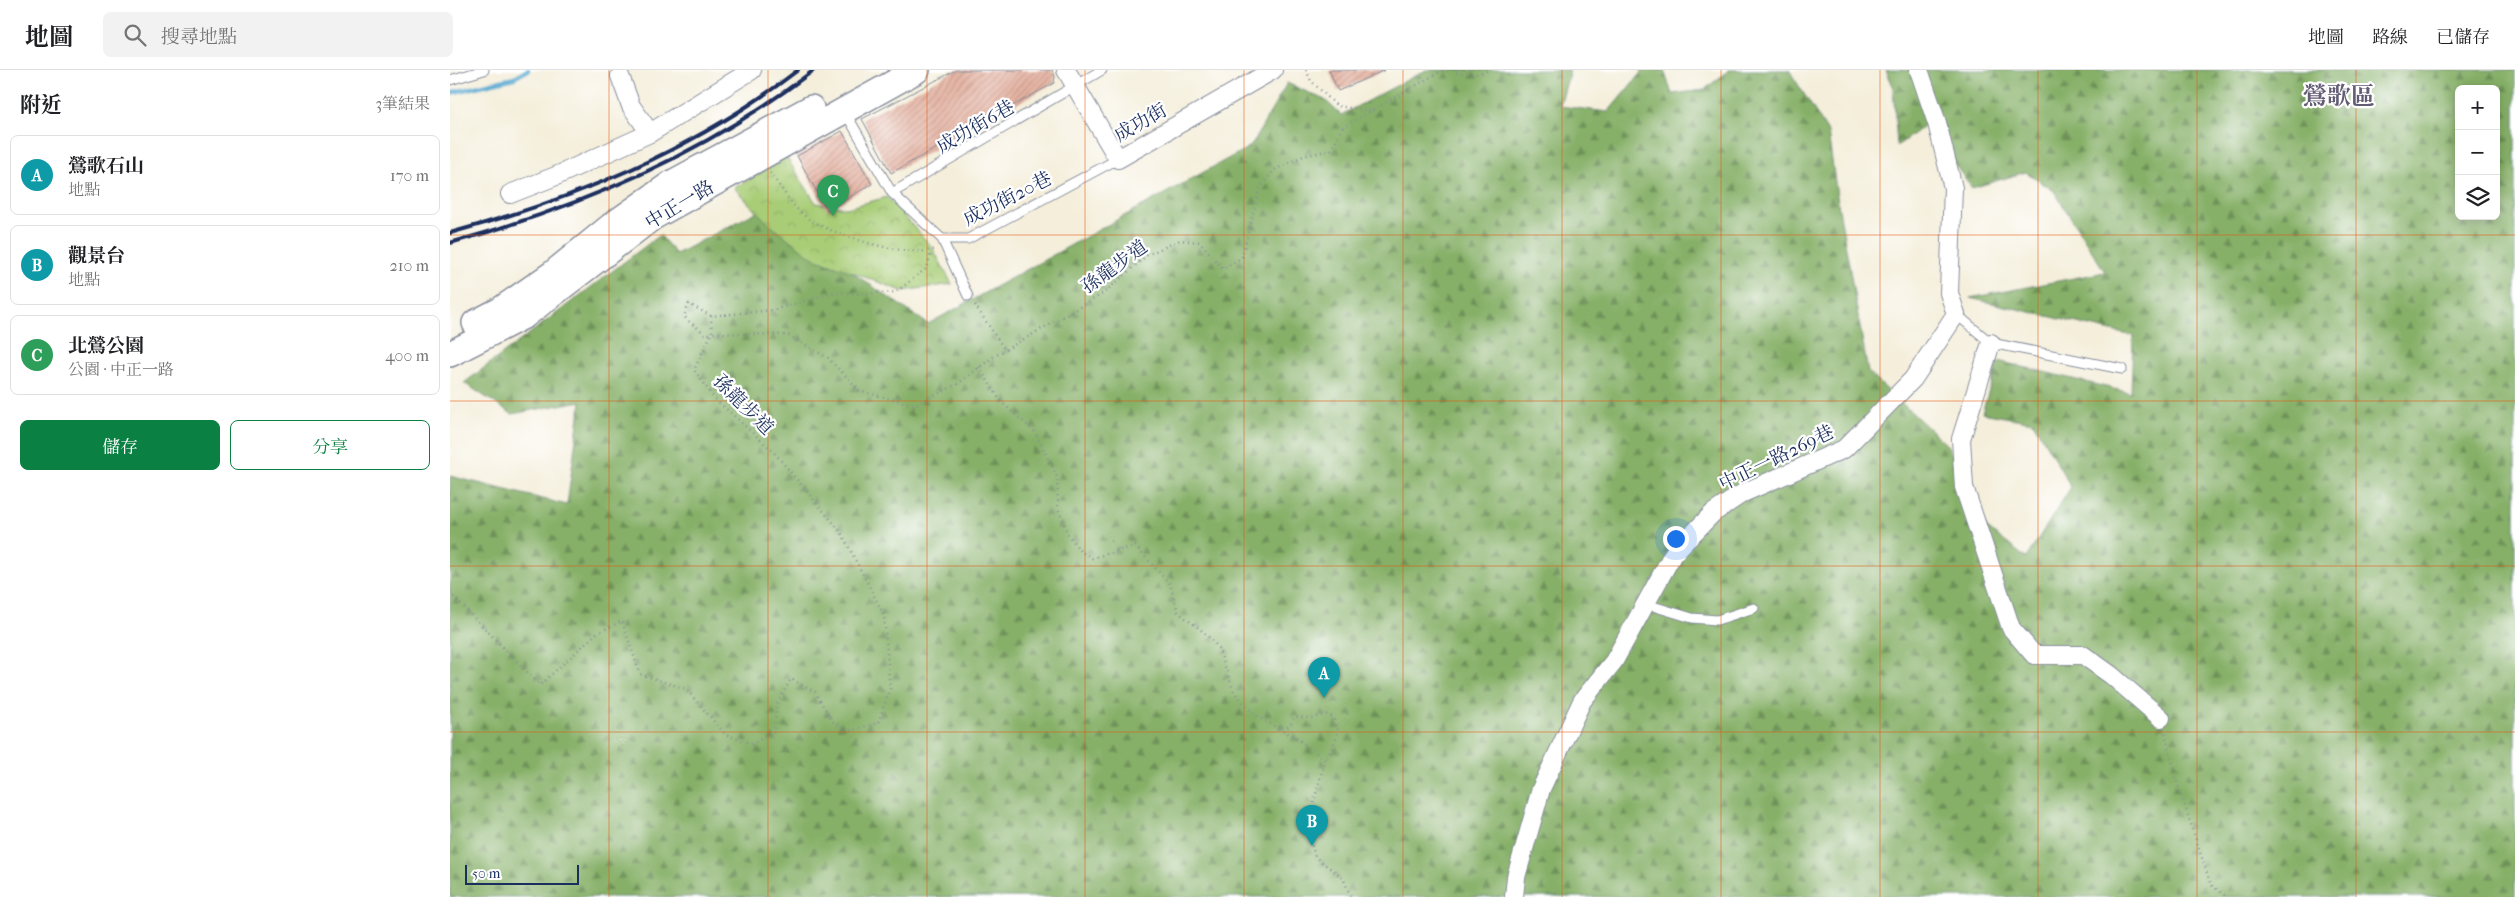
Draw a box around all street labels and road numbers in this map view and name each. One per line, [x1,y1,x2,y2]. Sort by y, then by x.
street label: 成功街6巷 [933,96,1018,158]
street label: 成功街 [1110,99,1171,147]
street label: 成功街20巷 [960,167,1055,231]
street label: 中正一路 [641,176,718,234]
street label: 孫龍步道 [1077,236,1152,298]
street label: 孫龍步道 [709,370,778,439]
street label: 中正一路269巷 [1715,421,1837,495]

